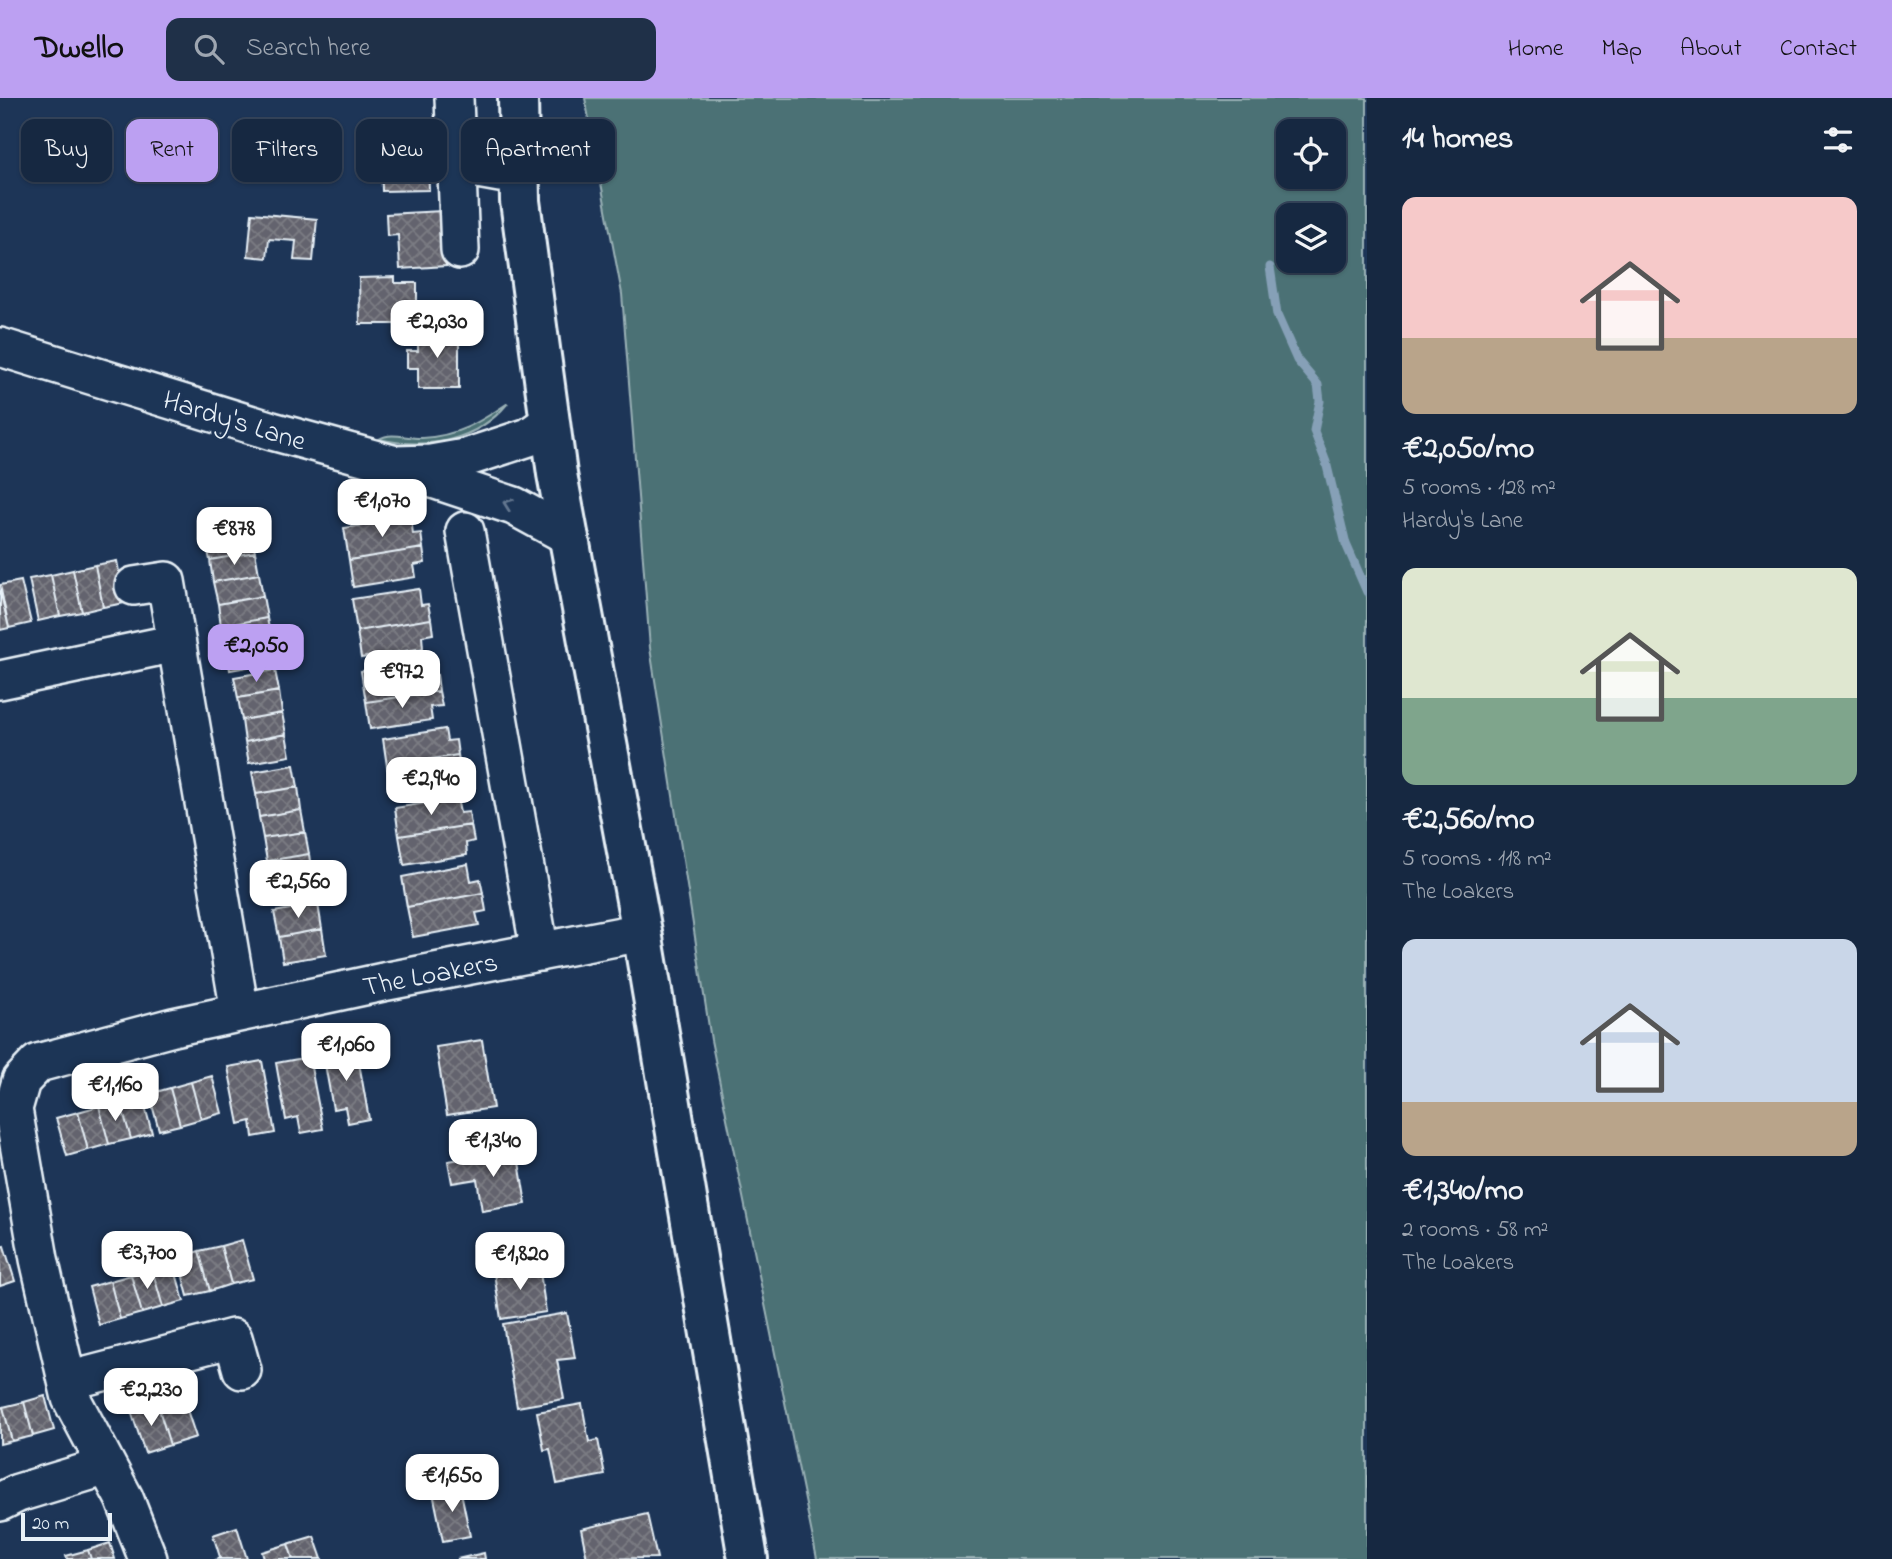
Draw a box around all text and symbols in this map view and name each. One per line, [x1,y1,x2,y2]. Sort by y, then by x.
search box [166,18,656,81]
text: Dwello [35,25,124,73]
icon: search [190,30,228,68]
text: Search here [246,30,370,68]
text: Home [1508,32,1564,67]
text: Map [1602,32,1642,67]
text: About [1680,32,1742,67]
text: Contact [1780,32,1857,67]
text: 14 homes [1402,118,1513,162]
chip: Buy [21,119,112,182]
chip: Rent [126,119,218,182]
chip: Filters [232,119,342,182]
chip: New [356,119,447,182]
chip: Apartment [461,119,615,182]
map controls [1276,119,1346,273]
button: locate [1276,119,1346,189]
icon: filters [1819,121,1857,159]
button: layers [1276,203,1346,273]
icon: home [1567,243,1693,369]
pin: €2,030 [380,300,494,360]
text: €2,030 [407,306,467,339]
street label: Hardy's Lane [158,381,311,464]
text: €2,050/mo [1402,428,1534,472]
text: 5 rooms · 128 m² [1402,472,1556,505]
pin: €1,070 [325,480,439,539]
text: €1,070 [354,485,410,518]
one-way arrow [503,498,515,512]
text: Hardy's Lane [1402,505,1523,538]
pin: €878 [193,508,275,567]
text: €878 [213,513,255,546]
icon: home [1567,614,1693,740]
pin: €2,050 [199,624,313,684]
text: €2,050 [224,630,288,663]
pin: €972 [361,650,443,710]
text: €972 [380,656,424,689]
pin: €2,940 [374,758,488,817]
text: €2,940 [402,763,460,796]
text: €2,560/mo [1402,799,1534,843]
text: 5 rooms · 118 m² [1402,843,1552,876]
pin: €2,560 [241,860,355,920]
text: €2,560 [266,866,330,899]
text: The Loakers [1402,876,1514,909]
street label: The Loakers [360,943,502,1010]
icon: home [1567,985,1693,1111]
pin: €1,060 [289,1024,403,1083]
text: €1,060 [317,1029,375,1062]
pin: €1,160 [58,1063,172,1123]
text: €1,160 [88,1069,142,1102]
pin: €1,340 [436,1119,550,1179]
text: €1,340 [465,1125,521,1158]
text: €1,340/mo [1402,1170,1524,1214]
text: 2 rooms · 58 m² [1402,1214,1548,1247]
pin: €3,700 [90,1232,204,1291]
pin: €1,820 [463,1232,577,1292]
text: €3,700 [118,1237,176,1270]
text: €1,820 [491,1238,549,1271]
text: The Loakers [1402,1247,1514,1280]
pin: €2,230 [94,1368,208,1428]
text: €2,230 [120,1374,182,1407]
pin: €1,650 [395,1454,509,1514]
text: €1,650 [422,1460,482,1493]
scale bar [21,1510,112,1542]
text: 20 m [32,1511,69,1538]

